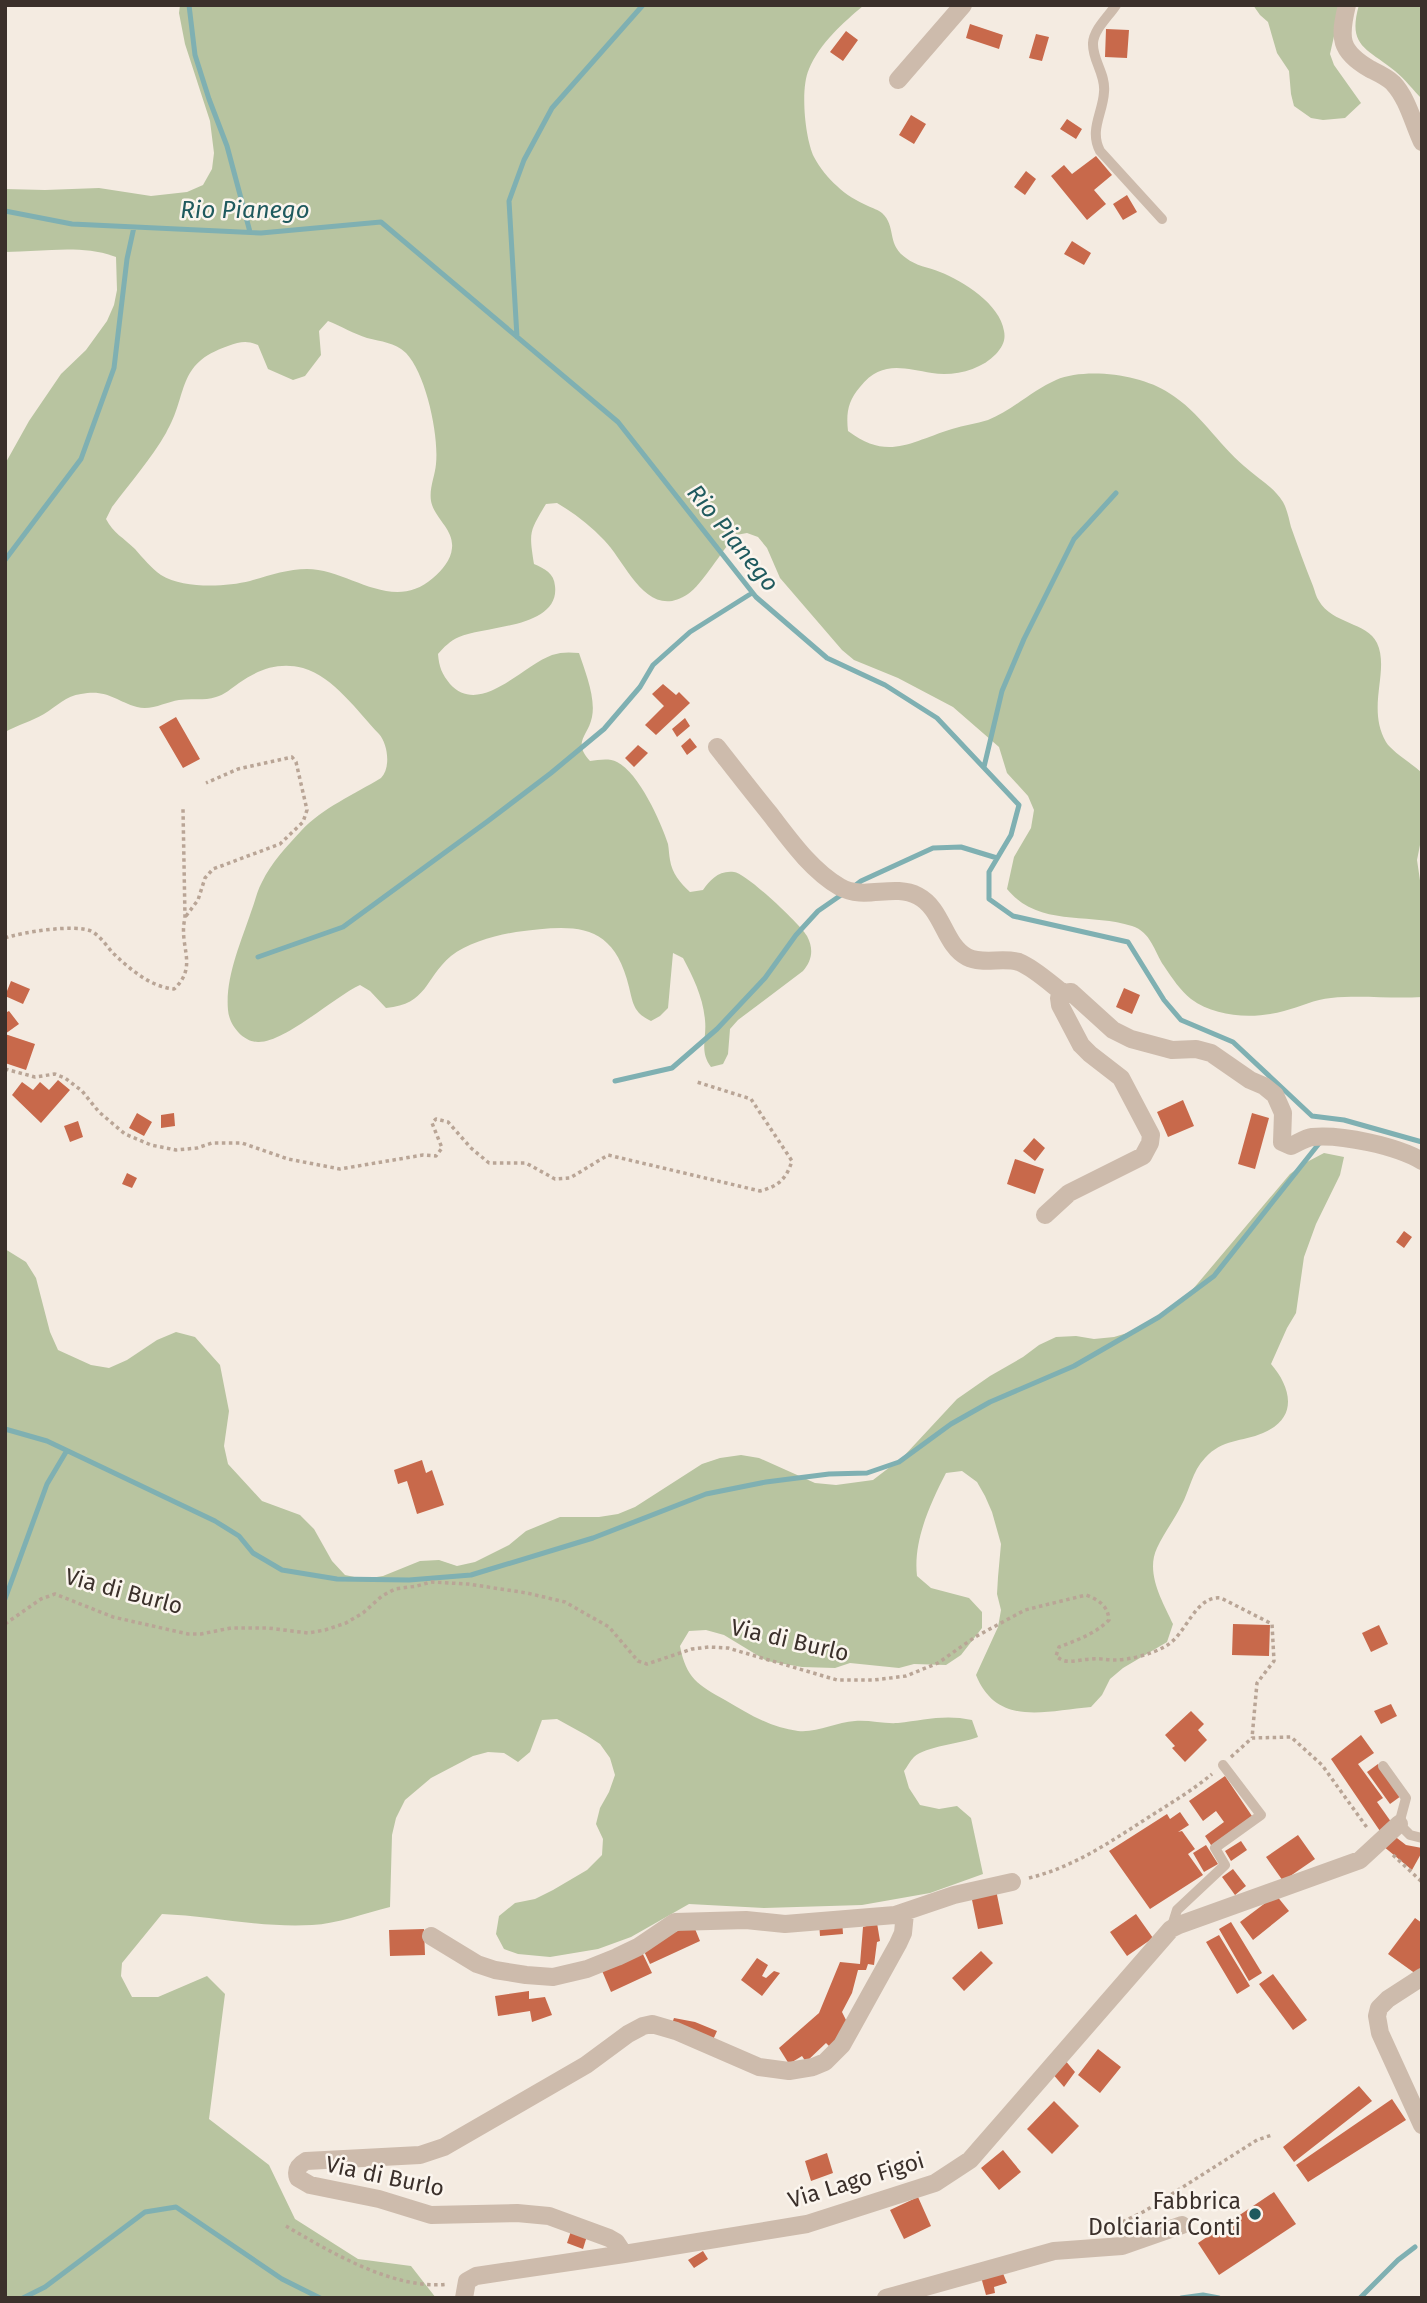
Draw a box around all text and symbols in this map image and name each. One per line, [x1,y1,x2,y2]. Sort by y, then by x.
water label: Rio Pianego [180,196,310,224]
water label: Rio Pianego [681,479,785,597]
street label: Via di Burlo [62,1562,186,1620]
street label: Via di Burlo [728,1613,852,1667]
street label: Via Lago Figoi [784,2146,928,2214]
street label: Via di Burlo [323,2150,447,2202]
place label: Fabbrica Dolciaria Conti [1088,2187,1241,2241]
marker: Fabbrica Dolciaria Conti [1247,2206,1263,2222]

